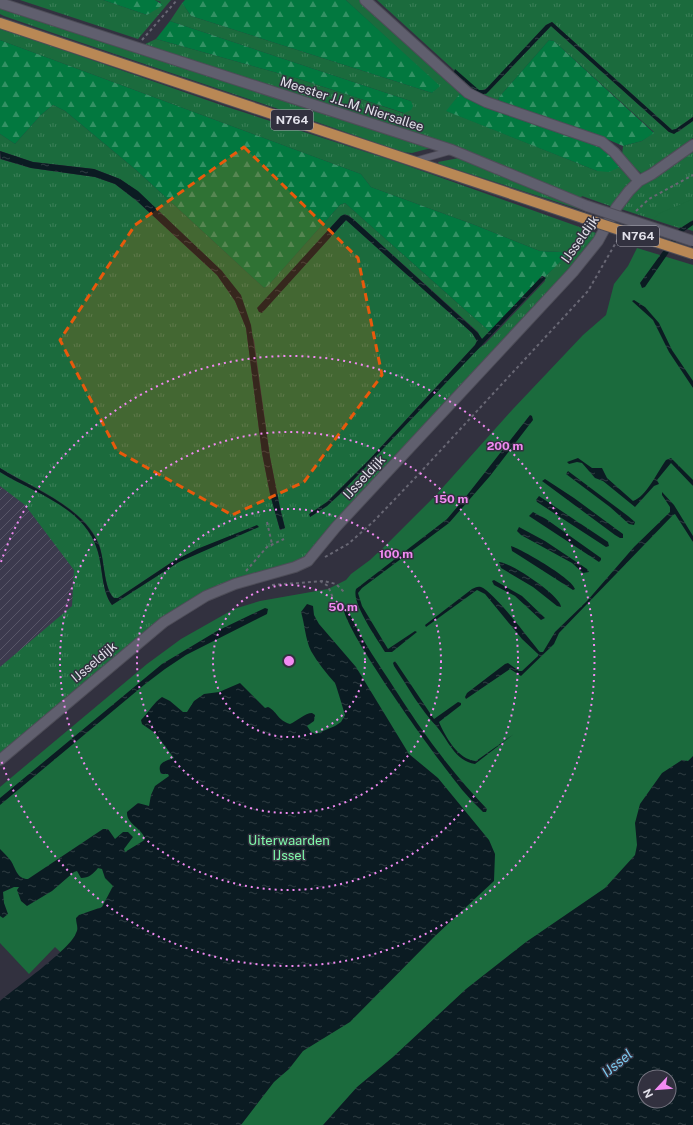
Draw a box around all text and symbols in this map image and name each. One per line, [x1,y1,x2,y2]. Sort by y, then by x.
street label: Meester J.L.M. Niersallee [278,74,426,134]
road number: N764 [271,110,313,130]
street label: IJsseldijk [558,212,602,266]
road number: N764 [617,226,659,246]
text: 200 m [487,439,523,453]
street label: IJsseldijk [340,452,388,502]
text: 150 m [434,492,468,506]
text: 100 m [379,547,413,561]
text: 50 m [328,600,358,614]
street label: IJsseldijk [68,639,120,685]
centre of rings [282,654,296,668]
park label: Uiterwaarden IJssel [248,833,330,863]
water label: IJssel [599,1046,635,1080]
north arrow [637,1069,677,1109]
text: N [641,1087,655,1100]

